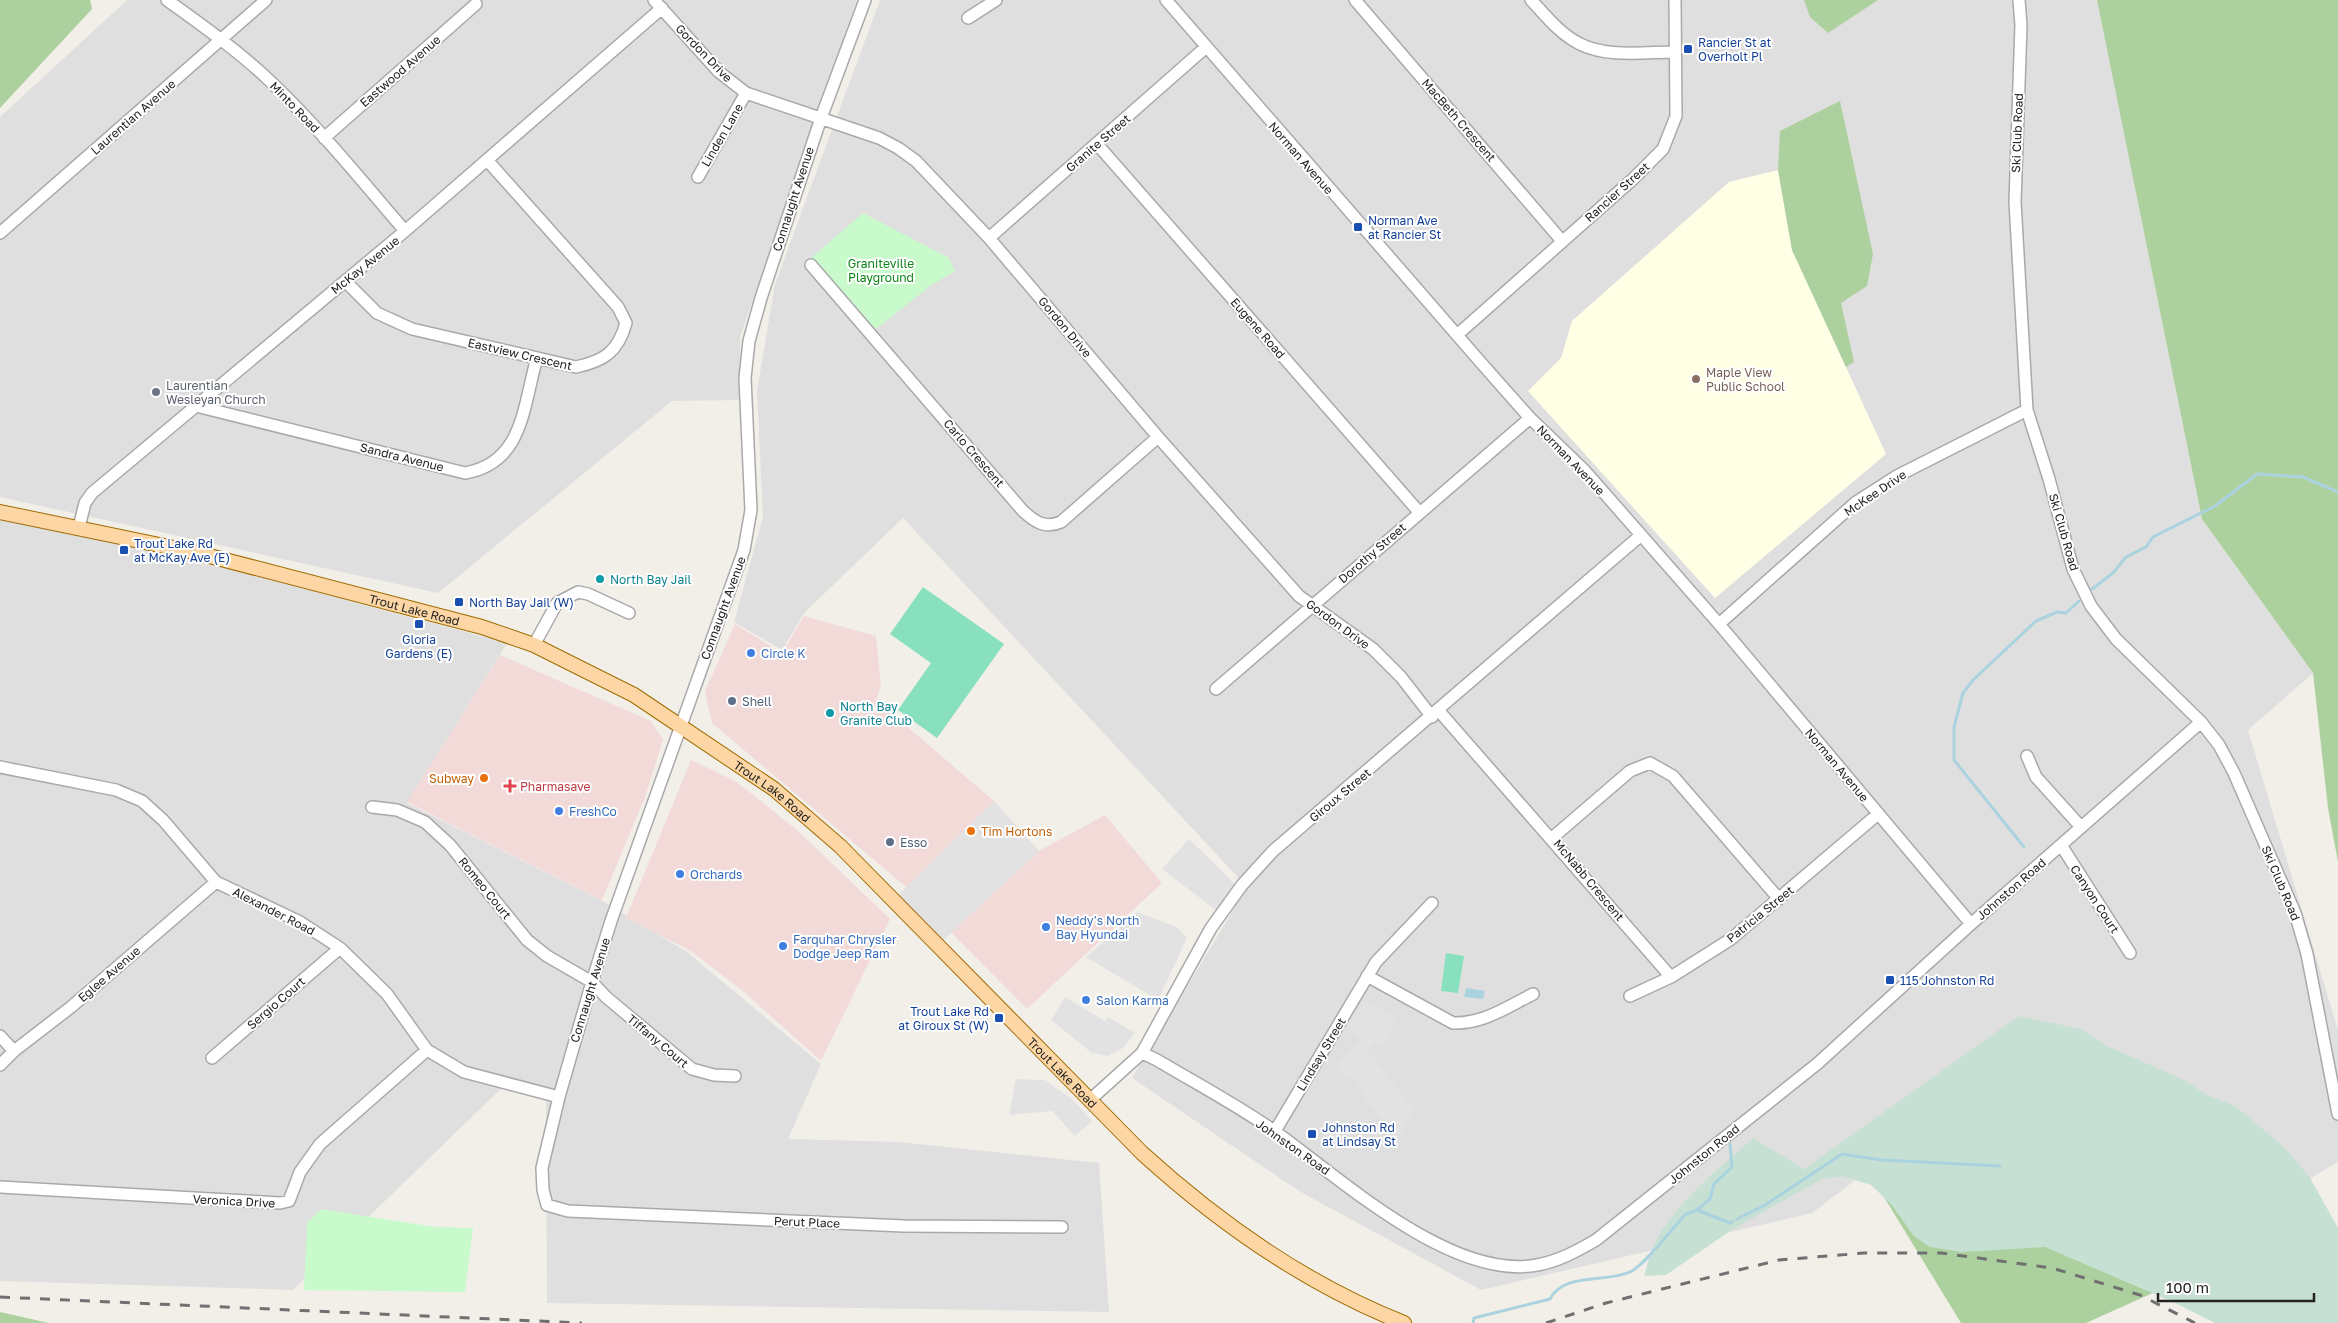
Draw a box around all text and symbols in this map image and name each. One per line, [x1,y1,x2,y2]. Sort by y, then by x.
street label: Gordon Drive [673,21,735,85]
street label: Eastwood Avenue [357,32,443,110]
place label: Rancier St at Overholt Pl [1698,35,1771,64]
marker: Rancier St at Overholt Pl [1682,43,1694,55]
street label: MacBeth Crescent [1419,75,1499,165]
street label: Laurentian Avenue [88,76,178,158]
street label: Minto Road [267,78,323,136]
street label: Ski Club Road [2008,93,2026,173]
street label: Linden Lane [698,101,746,169]
street label: Granite Street [1063,111,1134,175]
street label: Norman Avenue [1265,119,1337,197]
street label: Connaught Avenue [769,145,817,253]
street label: Rancier Street [1581,159,1653,225]
place label: Norman Ave at Rancier St [1368,213,1441,242]
marker: Norman Ave at Rancier St [1352,221,1364,233]
street label: McKay Avenue [328,233,402,297]
park label: Graniteville Playground [848,256,914,285]
street label: Gordon Drive [1035,293,1095,361]
street label: Eugene Road [1228,295,1288,361]
street label: Eastview Crescent [466,335,574,373]
place label: Maple View Public School [1706,365,1785,394]
marker: Maple View Public School [1690,373,1702,385]
place label: Laurentian Wesleyan Church [166,378,266,407]
marker: Laurentian Wesleyan Church [150,386,162,398]
street label: Carlo Crescent [940,416,1008,490]
street label: Norman Avenue [1534,422,1608,498]
street label: Sandra Avenue [359,439,446,475]
street label: McKee Drive [1841,467,1909,519]
street label: Ski Club Road [2046,492,2082,572]
street label: Dorothy Street [1335,519,1409,586]
place label: Trout Lake Rd at McKay Ave (E) [134,536,230,565]
marker: Trout Lake Rd at McKay Ave (E) [118,544,130,556]
street label: Connaught Avenue [697,554,749,662]
place label: North Bay Jail [610,572,691,587]
marker: North Bay Jail [594,573,606,585]
street label: Trout Lake Road [368,590,461,628]
place label: North Bay Jail (W) [469,595,574,610]
marker: North Bay Jail (W) [453,596,465,608]
street label: Gordon Drive [1303,596,1373,652]
marker: Gloria Gardens (E) [413,618,425,630]
place label: Gloria Gardens (E) [385,632,453,661]
place label: Circle K [761,646,805,661]
marker: Circle K [745,647,757,659]
place label: Shell [742,694,772,709]
marker: Shell [726,695,738,707]
place label: North Bay Granite Club [840,699,912,728]
marker: North Bay Granite Club [824,707,836,719]
street label: Norman Avenue [1802,725,1872,805]
street label: Trout Lake Road [731,757,814,825]
street label: Giroux Street [1306,765,1374,825]
place label: Subway [429,771,474,786]
marker: Subway [478,772,490,784]
place label: Pharmasave [520,779,590,794]
marker: Pharmasave [504,780,516,792]
place label: FreshCo [569,804,617,819]
marker: FreshCo [553,805,565,817]
place label: Tim Hortons [981,824,1052,839]
marker: Tim Hortons [965,825,977,837]
place label: Esso [900,835,927,850]
marker: Esso [884,836,896,848]
street label: McNabb Crescent [1550,836,1628,924]
street label: Ski Club Road [2259,843,2303,923]
street label: Romeo Court [455,854,515,922]
street label: Johnston Road [1973,855,2049,923]
street label: Canyon Court [2067,862,2123,936]
place label: Orchards [690,867,742,882]
marker: Orchards [674,868,686,880]
street label: Patricia Street [1723,882,1797,946]
street label: Alexander Road [230,884,318,938]
place label: Neddy's North Bay Hyundai [1056,913,1139,942]
marker: Neddy's North Bay Hyundai [1040,921,1052,933]
place label: Farquhar Chrysler Dodge Jeep Ram [793,932,897,961]
street label: Connaught Avenue [567,936,613,1044]
marker: Farquhar Chrysler Dodge Jeep Ram [777,940,789,952]
street label: Eglee Avenue [75,943,143,1005]
street label: Sergio Court [244,973,308,1032]
place label: 115 Johnston Rd [1900,973,1994,988]
marker: 115 Johnston Rd [1884,974,1896,986]
place label: Salon Karma [1096,993,1169,1008]
marker: Salon Karma [1080,994,1092,1006]
place label: Trout Lake Rd at Giroux St (W) [898,1004,989,1033]
street label: Tiffany Court [624,1011,692,1071]
marker: Trout Lake Rd at Giroux St (W) [993,1012,1005,1024]
street label: Lindsay Street [1293,1014,1349,1093]
street label: Trout Lake Road [1025,1034,1101,1111]
street label: Johnston Road [1253,1116,1333,1178]
place label: Johnston Rd at Lindsay St [1322,1120,1396,1149]
street label: Johnston Road [1666,1121,1742,1187]
marker: Johnston Rd at Lindsay St [1306,1128,1318,1140]
street label: Veronica Drive [192,1191,276,1211]
street label: Perut Place [774,1213,840,1231]
scale bar [2158,1270,2314,1302]
text: 100 m [2166,1278,2209,1296]

